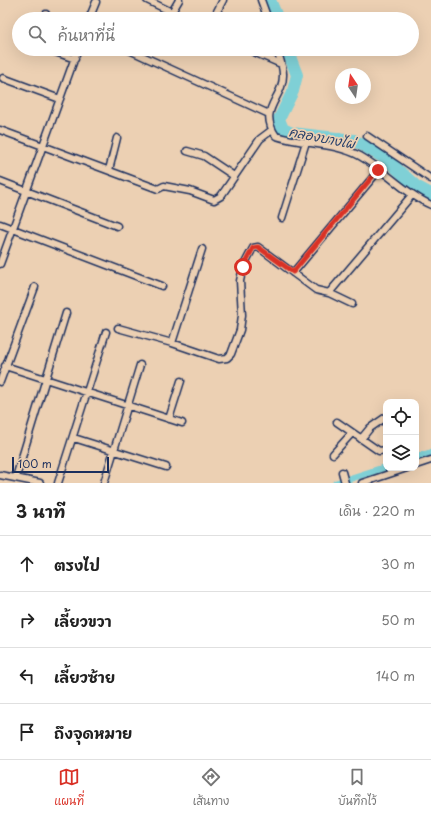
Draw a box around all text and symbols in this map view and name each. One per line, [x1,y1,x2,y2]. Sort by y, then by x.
search box [12,12,419,56]
icon: search [26,23,48,45]
text: ค้นหาที่นี่ [58,23,115,46]
north arrow [335,68,371,104]
water label: คลองบางไผ่ [287,121,360,153]
route end [369,161,387,179]
route start [234,258,252,276]
map controls [383,399,419,471]
button: locate [383,399,419,435]
button: layers [383,435,419,471]
scale bar [12,455,109,474]
text: 100 m [18,455,52,472]
text: 3 นาที [16,498,65,524]
text: เดิน · 220 m [339,501,415,520]
icon: ahead [16,553,38,575]
text: ตรงไป [54,553,100,576]
text: 30 m [381,554,415,573]
icon: right [16,609,38,631]
text: เลี้ยวขวา [54,609,112,632]
text: 50 m [381,610,415,629]
icon: left [16,665,38,687]
text: เลี้ยวซ้าย [54,665,115,688]
text: 140 m [376,666,415,685]
icon: arrive [16,721,38,743]
text: ถึงจุดหมาย [54,721,132,744]
tab: แผนที่ [54,766,84,809]
tab: เส้นทาง [193,766,229,809]
tab: บันทึกไว้ [338,766,377,809]

